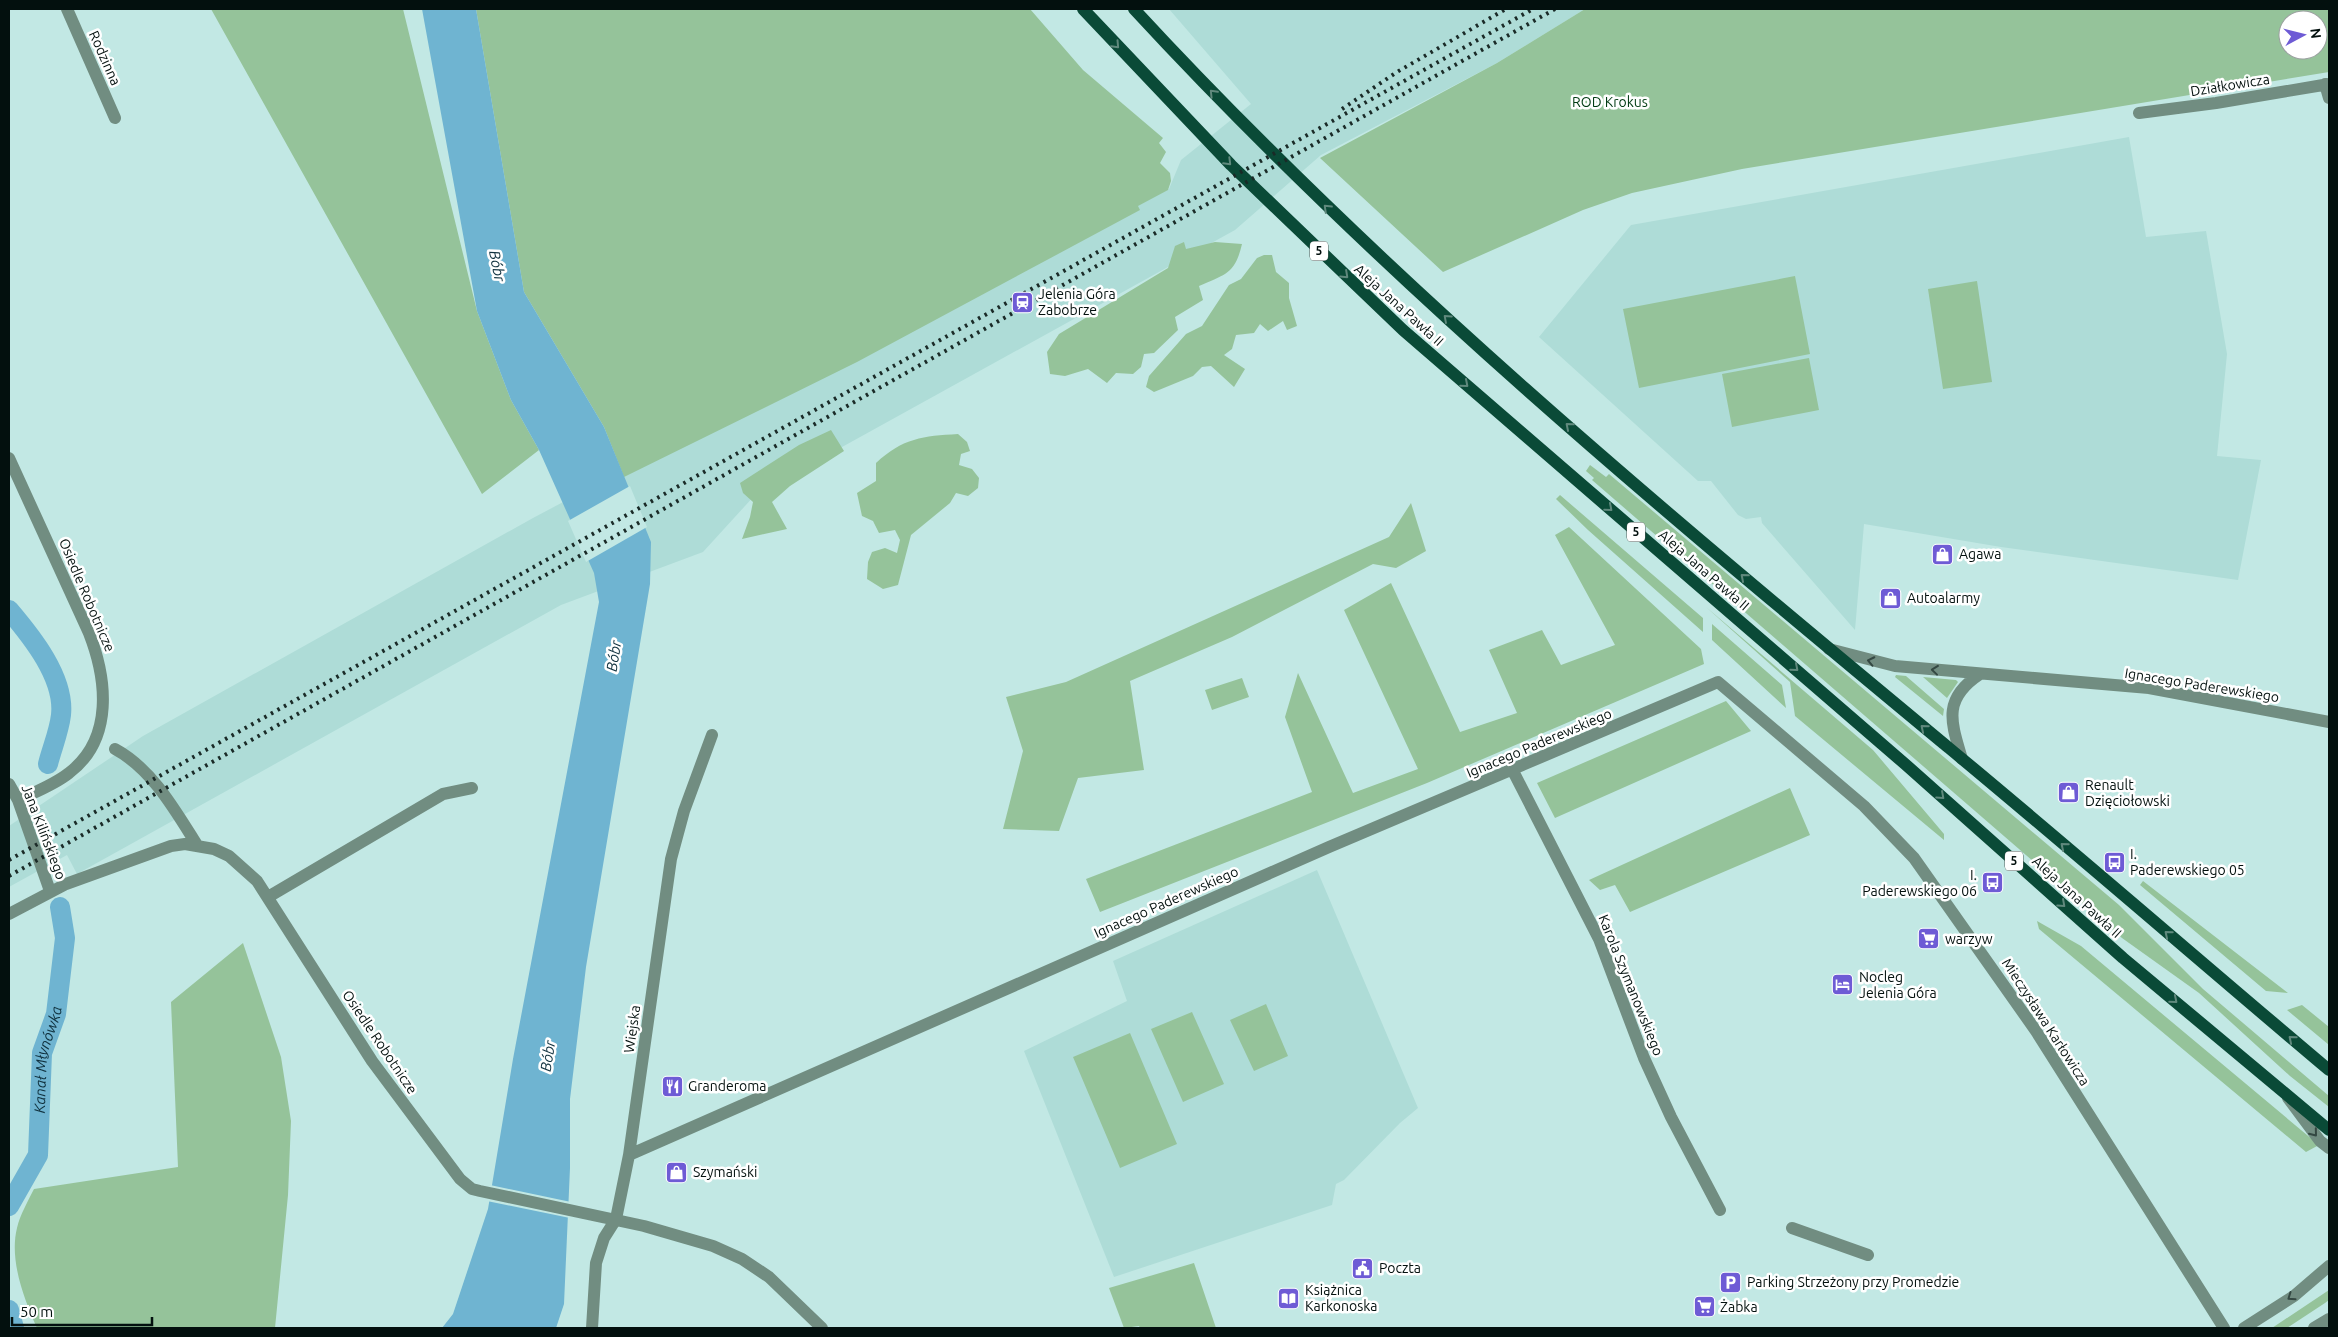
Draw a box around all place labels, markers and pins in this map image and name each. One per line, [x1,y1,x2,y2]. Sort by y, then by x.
place label: Jelenia Góra Zabobrze [1038,286,1116,318]
station icon: Jelenia Góra Zabobrze [1010,290,1034,314]
shop icon: Agawa [1931,542,1955,566]
place label: Agawa [1959,546,2001,562]
shop icon: Autoalarmy [1879,586,1903,610]
place label: Autoalarmy [1907,590,1980,606]
place label: Renault Dzięciołowski [2085,777,2170,809]
shop icon: Renault Dzięciołowski [2057,781,2081,805]
place label: I. Paderewskiego 05 [2130,846,2245,878]
bus stop icon: I. Paderewskiego 05 [2102,850,2126,874]
place label: I. Paderewskiego 06 [1862,867,1977,899]
bus stop icon: I. Paderewskiego 06 [1981,871,2005,895]
supermarket icon: warzyw [1917,927,1941,951]
place label: warzyw [1945,931,1993,947]
place label: Nocleg Jelenia Góra [1859,969,1937,1001]
hotel icon: Nocleg Jelenia Góra [1831,973,1855,997]
restaurant icon: Granderoma [660,1074,684,1098]
place label: Granderoma [688,1078,766,1094]
shop icon: Szymański [665,1160,689,1184]
place label: Szymański [693,1164,757,1180]
public building icon: Poczta [1351,1256,1375,1280]
place label: Poczta [1379,1260,1421,1276]
parking icon: Parking Strzeżony przy Promedzie [1719,1270,1743,1294]
place label: Parking Strzeżony przy Promedzie [1747,1274,1959,1290]
place label: Książnica Karkonoska [1305,1282,1378,1314]
library icon: Książnica Karkonoska [1277,1286,1301,1310]
supermarket icon: Żabka [1692,1295,1716,1319]
place label: Żabka [1720,1299,1758,1315]

